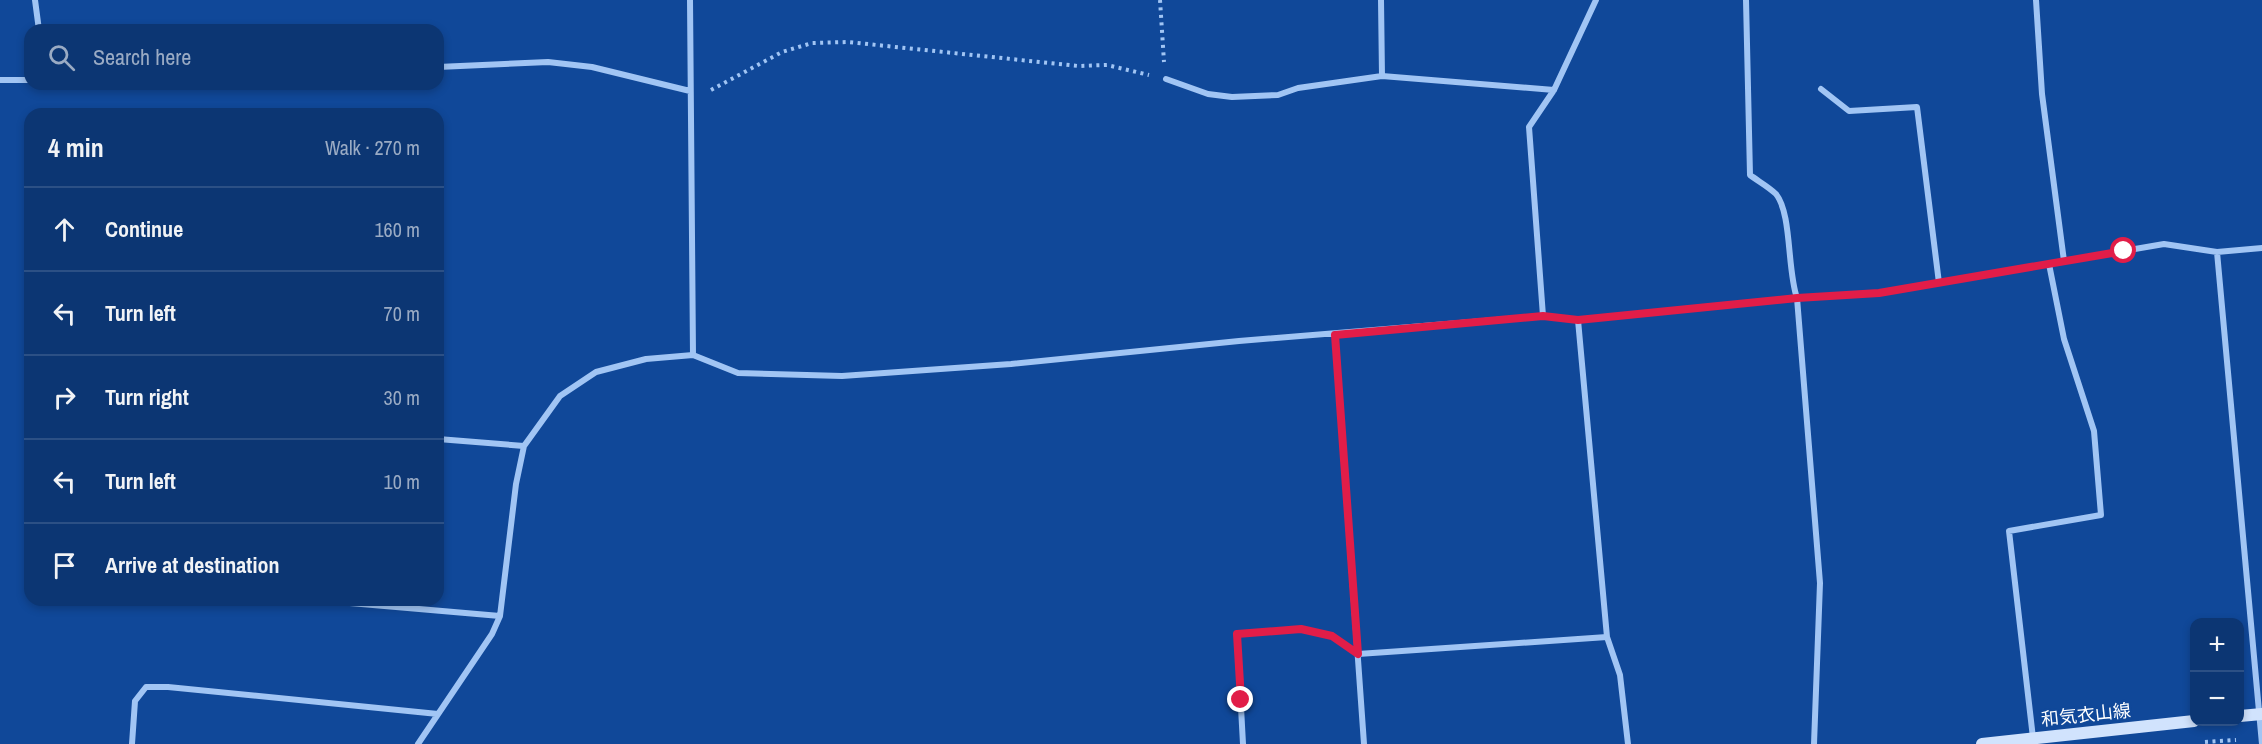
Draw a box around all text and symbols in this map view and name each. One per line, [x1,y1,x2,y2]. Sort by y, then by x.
search box [24,24,444,90]
icon: search [45,41,78,74]
text: Search here [93,42,191,72]
text: 4 min [48,130,104,165]
text: Walk · 270 m [325,134,420,161]
icon: ahead [48,213,81,246]
text: Continue [105,214,183,244]
text: 160 m [374,216,420,243]
route start [2110,237,2136,263]
icon: left [48,297,81,330]
text: Turn left [105,298,176,328]
text: 70 m [384,300,420,327]
icon: right [48,381,81,414]
text: Turn right [105,382,189,412]
text: 30 m [384,384,420,411]
icon: left [48,465,81,498]
text: Turn left [105,466,176,496]
text: 10 m [384,468,420,495]
icon: arrive [48,549,81,582]
text: Arrive at destination [105,550,279,580]
map controls [2190,618,2244,726]
button: + [2190,618,2244,672]
button: − [2190,672,2244,726]
route end [1227,686,1253,712]
street label: 和気衣山線 [2040,697,2132,732]

